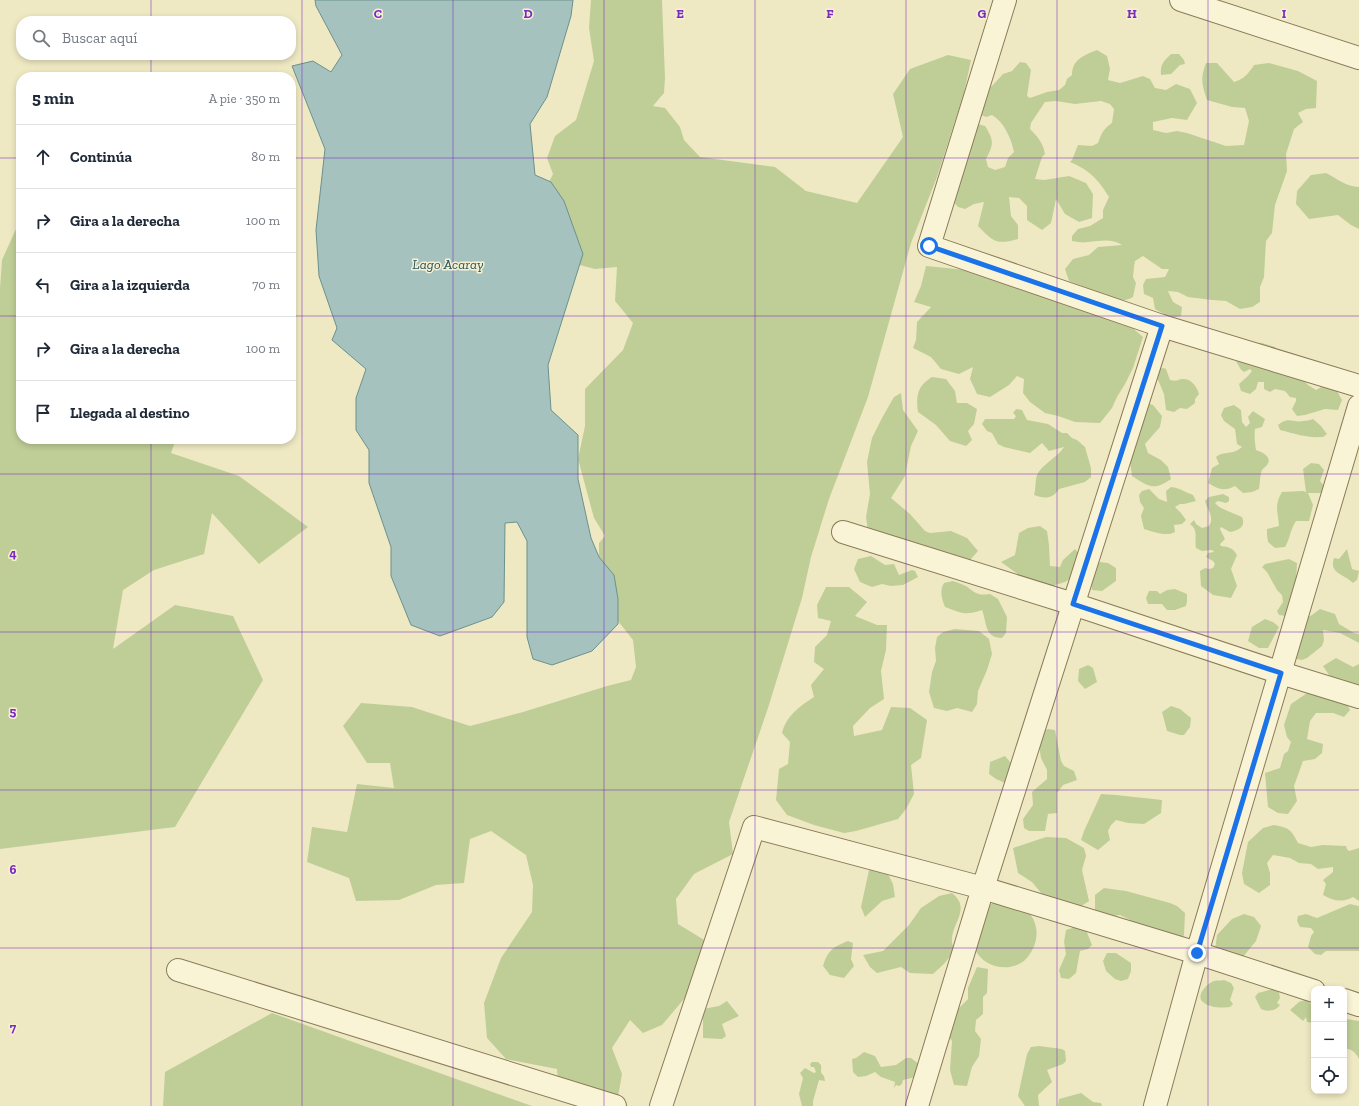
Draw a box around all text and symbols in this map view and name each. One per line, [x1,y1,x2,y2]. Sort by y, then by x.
text: C [374,6,382,21]
text: D [523,6,533,21]
text: E [676,6,684,21]
text: F [826,6,834,21]
text: G [978,6,987,21]
text: H [1127,6,1137,21]
text: I [1282,6,1287,21]
search box [16,16,296,60]
icon: search [30,27,52,49]
text: Buscar aquí [62,29,138,47]
text: 5 min [32,88,74,108]
text: A pie · 350 m [209,91,280,106]
icon: ahead [32,146,54,168]
text: Continúa [70,148,132,166]
text: 80 m [251,149,280,164]
icon: right [32,210,54,232]
text: Gira a la derecha [70,212,180,230]
text: 100 m [246,213,280,228]
route start [920,237,938,255]
water label: Lago Acaray [412,256,484,273]
icon: left [32,274,54,296]
text: Gira a la izquierda [70,276,190,294]
text: 70 m [252,277,280,292]
icon: right [32,338,54,360]
text: Gira a la derecha [70,340,180,358]
text: 100 m [246,341,280,356]
icon: arrive [32,402,54,424]
text: Llegada al destino [70,404,190,422]
text: 4 [9,546,17,561]
text: 5 [10,704,17,719]
text: 6 [10,862,17,877]
route end [1188,944,1206,962]
map controls [1311,986,1347,1094]
button: + [1311,986,1347,1022]
text: 7 [10,1020,17,1035]
button: − [1311,1022,1347,1058]
button: locate [1311,1058,1347,1094]

